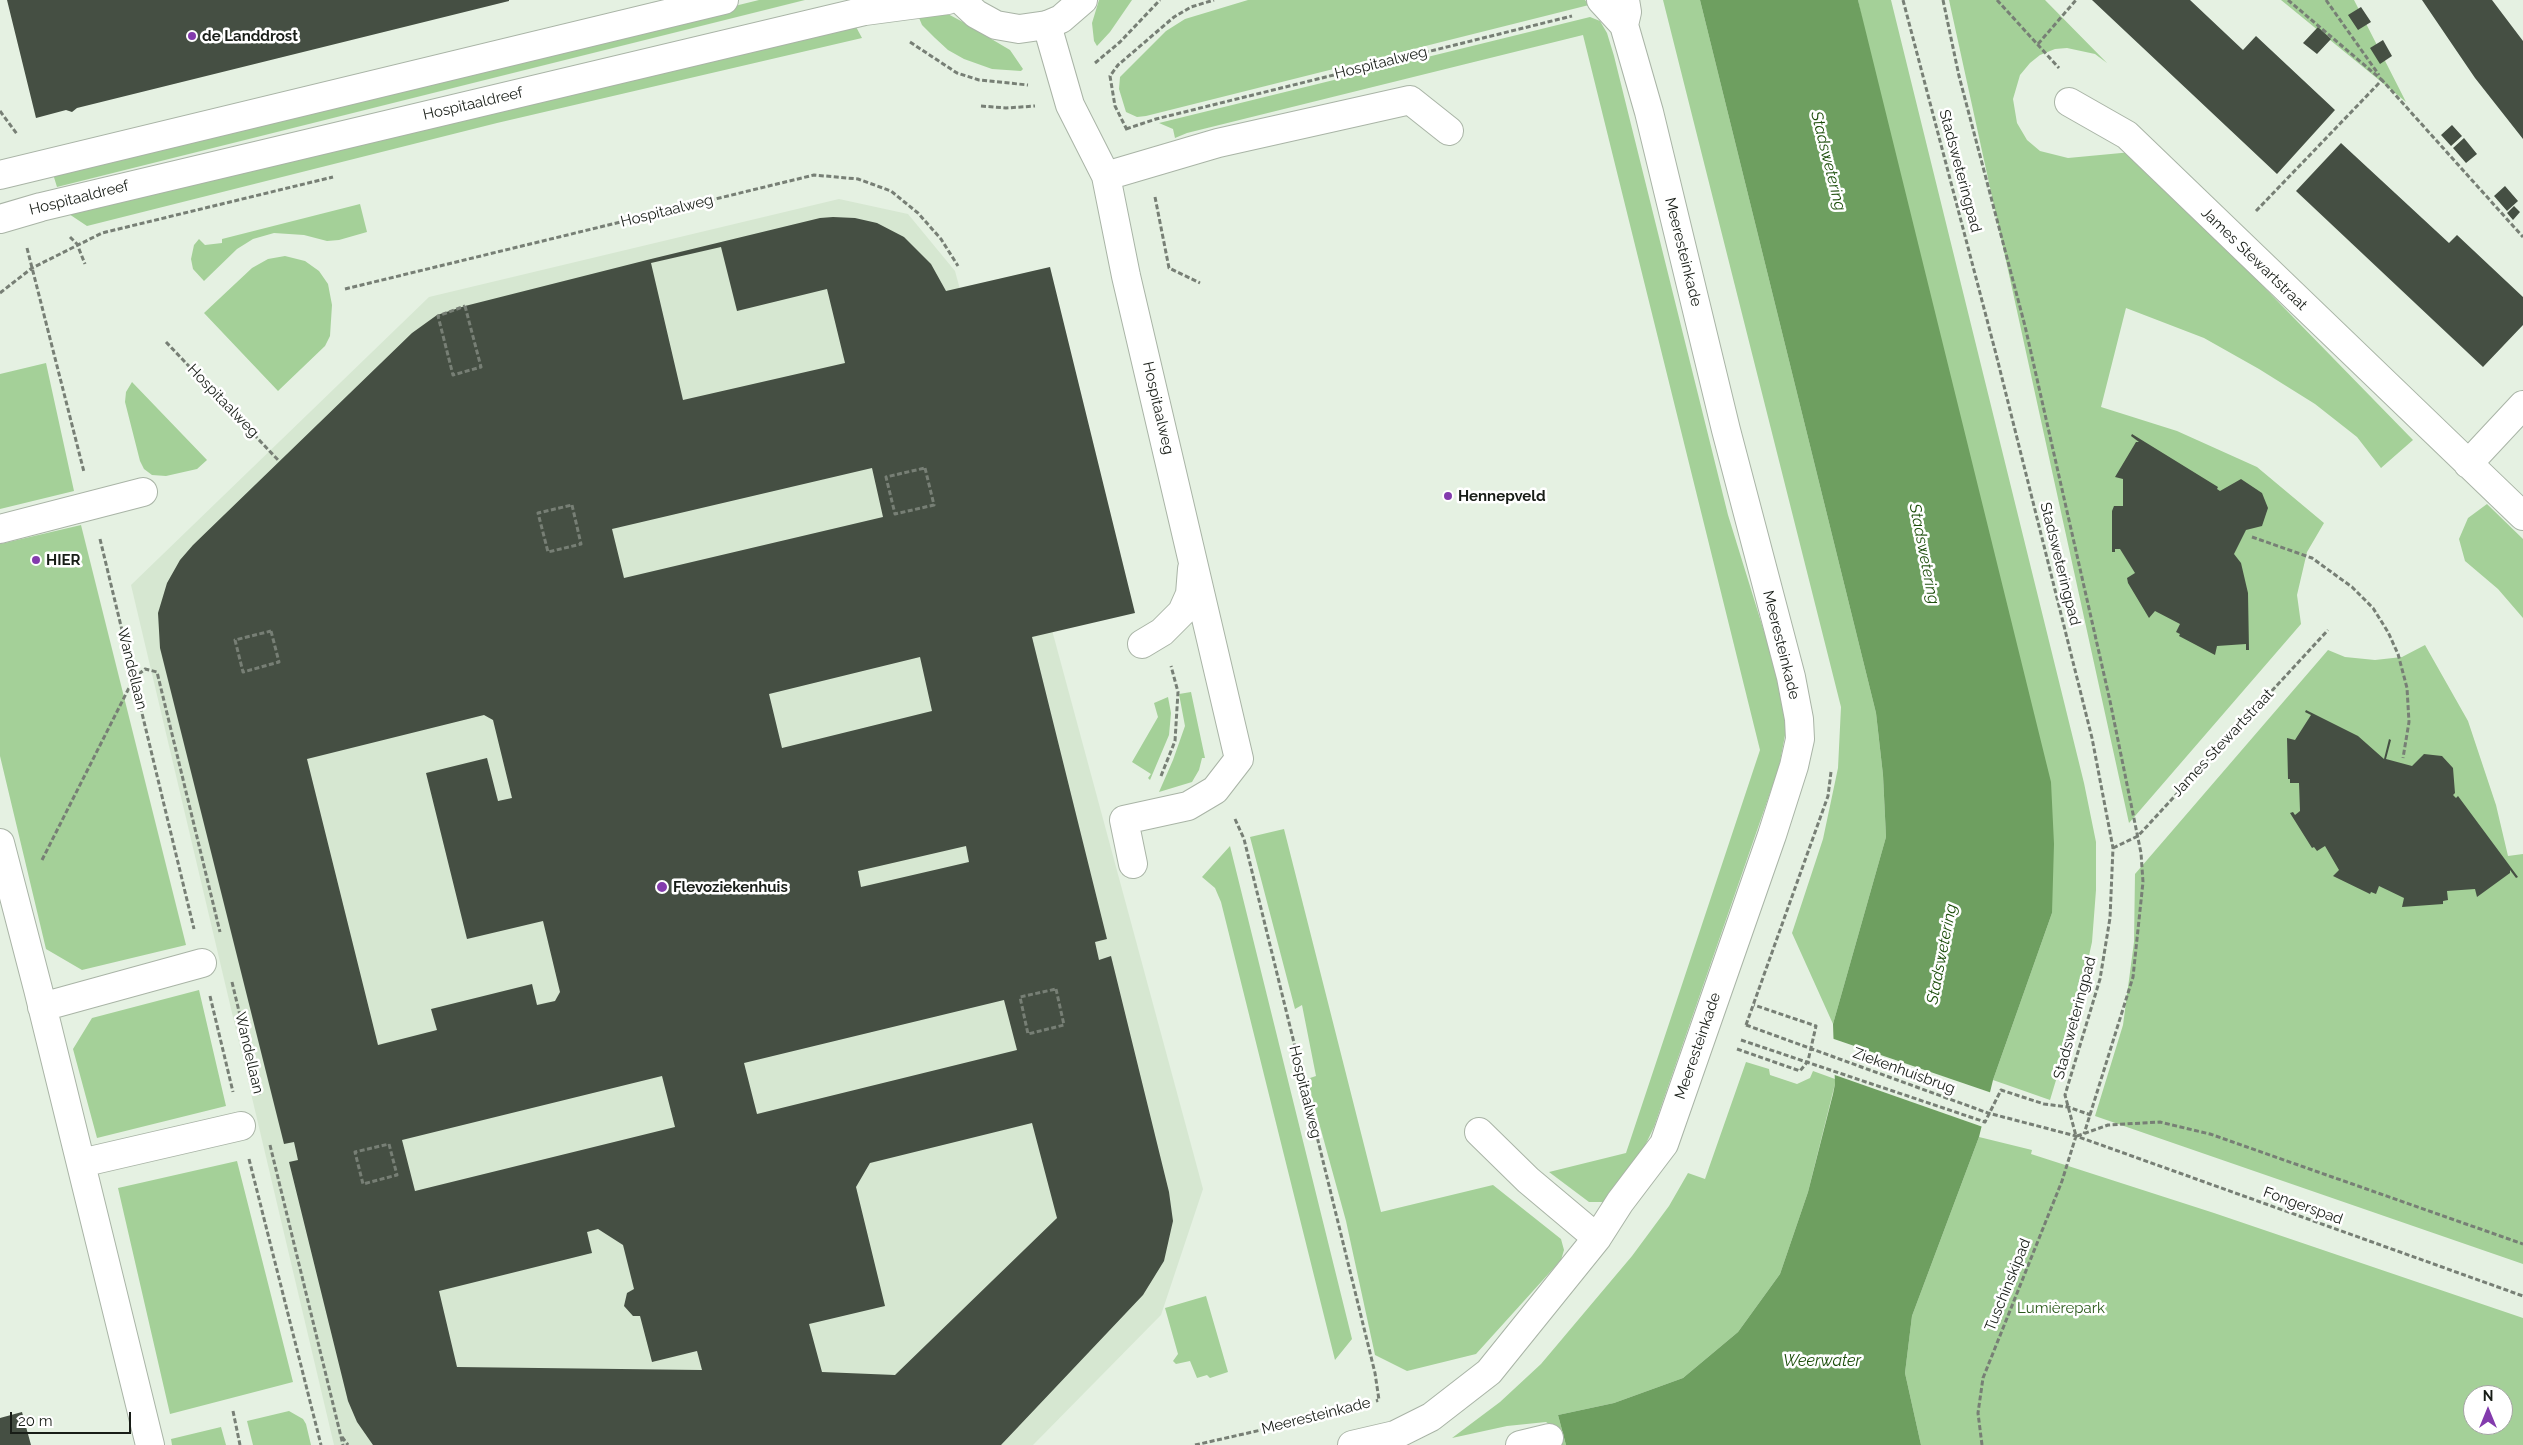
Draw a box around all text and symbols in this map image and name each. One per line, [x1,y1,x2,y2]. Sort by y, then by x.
place label: de Landdrost [202,27,298,45]
marker: de Landdrost [186,30,198,42]
street label: Hospitaalweg [1333,43,1429,83]
street label: Hospitaaldreef [421,84,525,124]
street label: Stadsweteringpad [1935,108,1985,234]
water label: Stadswetering [1806,109,1850,213]
street label: Hospitaaldreef [27,177,131,219]
street label: Hospitaalweg [619,191,715,231]
street label: Meeresteinkade [1661,196,1705,308]
street label: James Stewartstraat [2197,204,2311,314]
street label: Hospitaalweg [1139,360,1177,456]
street label: Hospitaalweg [184,361,262,441]
place label: Hennepveld [1458,487,1546,505]
marker: Hennepveld [1442,490,1454,502]
street label: Stadsweteringpad [2036,501,2084,627]
water label: Stadswetering [1905,502,1943,606]
place label: HIER [46,551,80,569]
marker: HIER [30,554,42,566]
street label: Meeresteinkade [1759,589,1803,701]
street label: Wandellaan [113,626,151,712]
street label: James Stewartstraat [2168,685,2278,801]
place label: Flevoziekenhuis [673,878,788,896]
marker: Flevoziekenhuis [655,880,669,894]
water label: Stadswetering [1923,902,1961,1006]
street label: Stadsweteringpad [2050,955,2100,1081]
street label: Meeresteinkade [1671,990,1725,1102]
street label: Wandellaan [231,1010,267,1096]
street label: Hospitaalweg [1285,1044,1325,1140]
street label: Ziekenhuisbrug [1850,1044,1958,1098]
street label: Fongerspad [2261,1183,2345,1229]
street label: Tuschinskipad [1981,1236,2035,1334]
park label: Lumièrepark [2017,1299,2105,1317]
water label: Weerwater [1783,1351,1861,1371]
north arrow [2463,1385,2513,1435]
text: N [2483,1388,2493,1404]
street label: Meeresteinkade [1260,1394,1372,1438]
scale bar [12,1402,134,1434]
text: 20 m [18,1412,53,1430]

